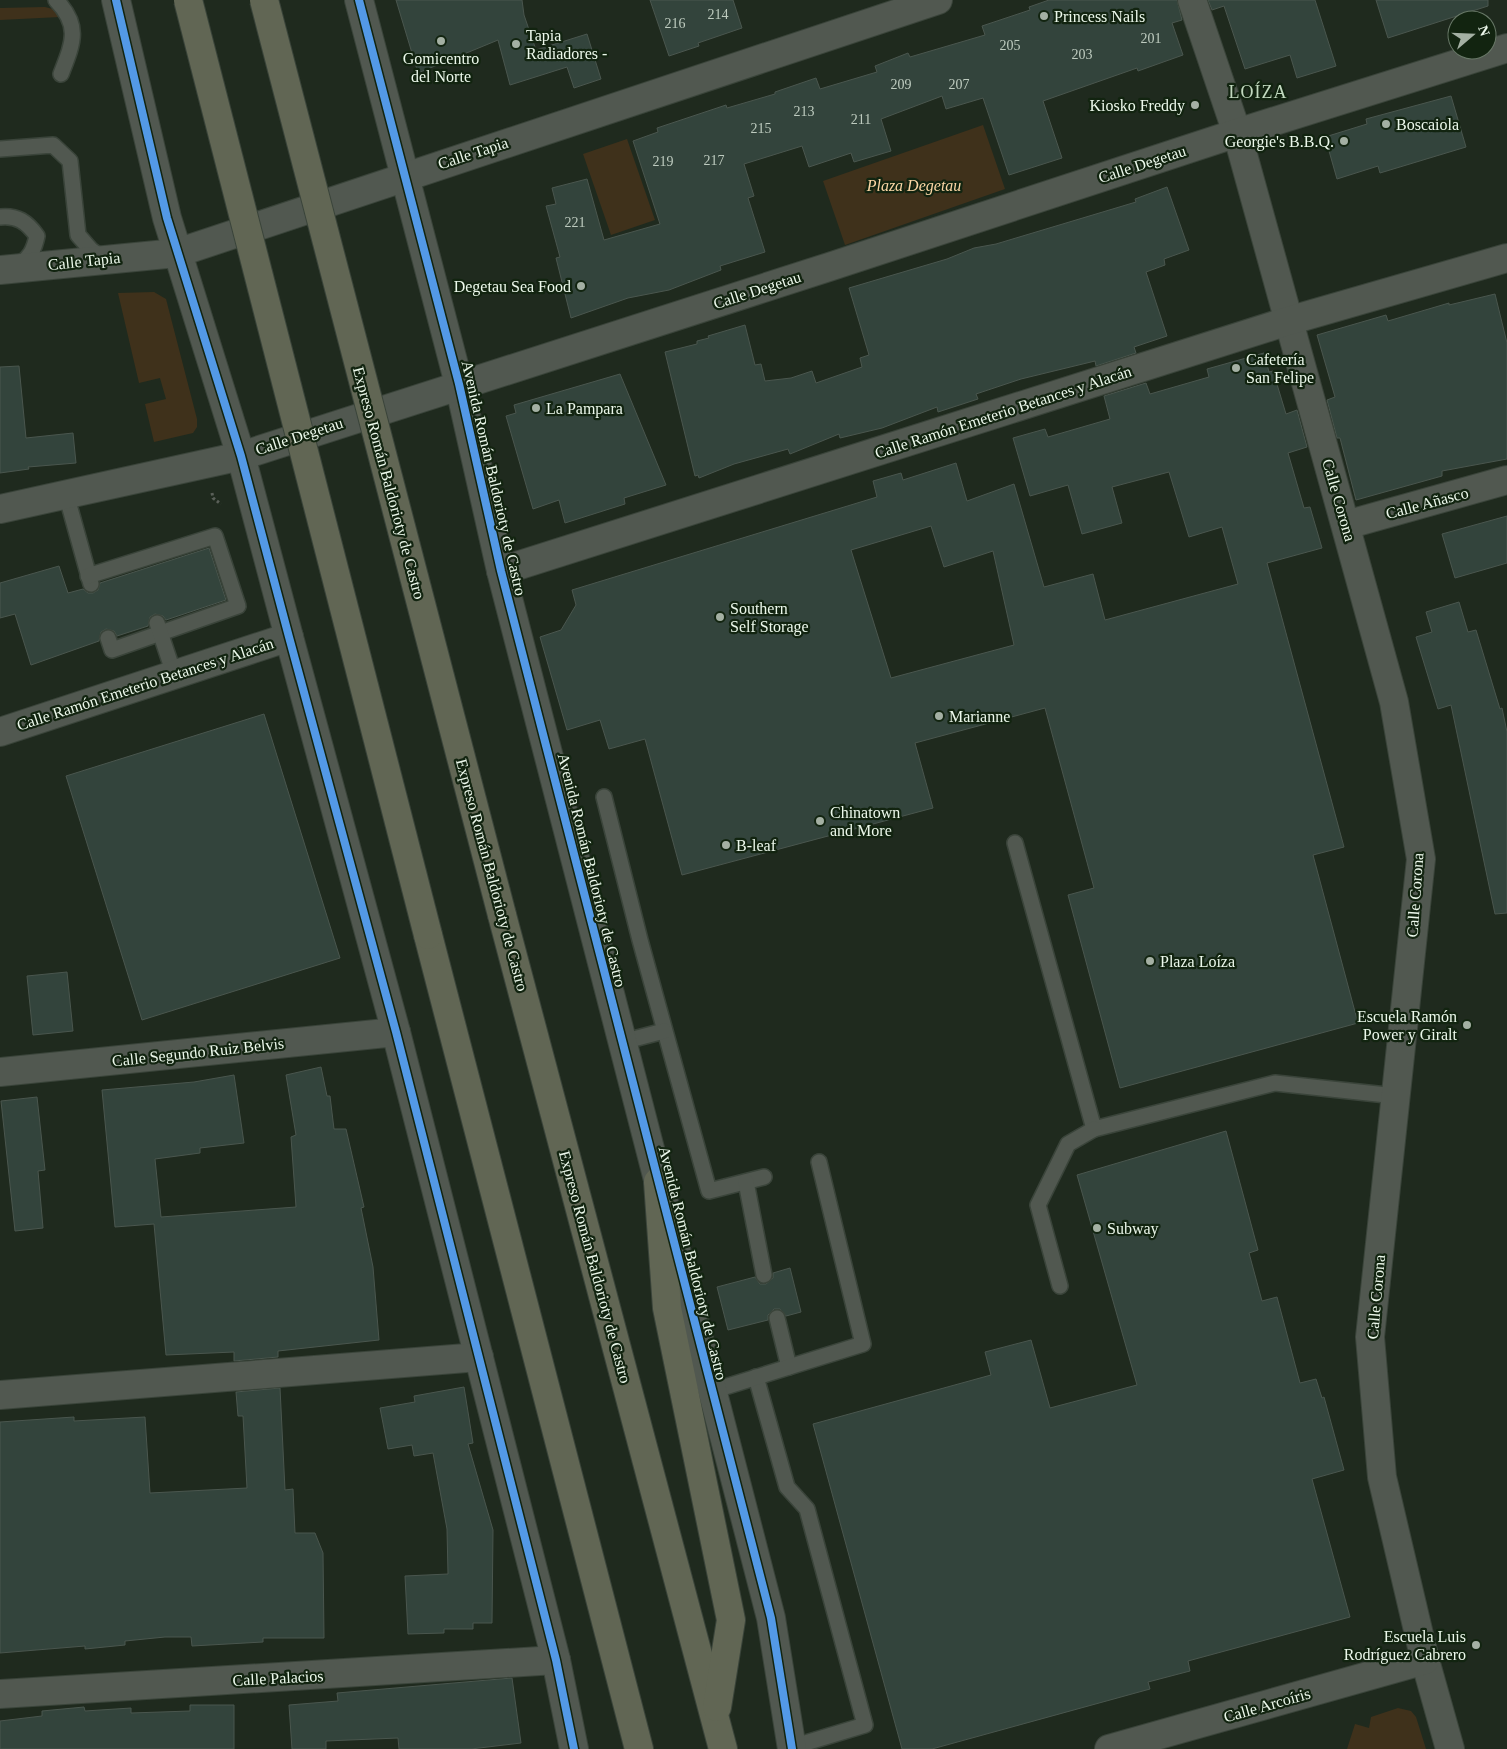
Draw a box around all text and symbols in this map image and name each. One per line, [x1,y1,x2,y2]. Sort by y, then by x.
house number: 214 [708,7,729,22]
place label: Princess Nails [1054,8,1145,25]
marker: Princess Nails [1038,10,1050,22]
north arrow [1447,10,1497,60]
house number: 216 [665,16,686,31]
text: N [1475,24,1493,38]
place label: Tapia Radiadores - [526,27,607,62]
house number: 201 [1141,31,1162,46]
marker: Gomicentro del Norte [435,35,447,47]
marker: Tapia Radiadores - [510,38,522,50]
house number: 205 [1000,38,1021,53]
house number: 203 [1072,47,1093,62]
place label: Gomicentro del Norte [403,50,479,85]
house number: 209 [891,77,912,92]
house number: 207 [949,77,970,92]
district label: LOÍZA [1229,81,1287,102]
place label: Kiosko Freddy [1089,97,1185,115]
marker: Kiosko Freddy [1189,99,1201,111]
house number: 213 [794,104,815,119]
house number: 211 [851,112,871,127]
place label: Boscaiola [1396,116,1459,133]
marker: Boscaiola [1380,118,1392,130]
house number: 215 [751,121,772,136]
place label: Georgie's B.B.Q. [1225,133,1334,151]
street label: Calle Tapia [436,134,511,173]
marker: Georgie's B.B.Q. [1338,135,1350,147]
street label: Calle Degetau [1096,142,1188,187]
house number: 217 [704,153,725,168]
house number: 219 [653,154,674,169]
park label: Plaza Degetau [866,177,961,195]
house number: 221 [565,215,586,230]
street label: Calle Tapia [47,249,121,274]
street label: Calle Degetau [711,268,803,313]
place label: Degetau Sea Food [454,278,571,296]
marker: Degetau Sea Food [575,280,587,292]
place label: Cafetería San Felipe [1246,351,1314,387]
street label: Avenida Román Baldorioty de Castro [458,359,529,597]
street label: Calle Ramón Emeterio Betances y Alacán [873,362,1134,463]
marker: Cafetería San Felipe [1230,362,1242,374]
street label: Expreso Román Baldorioty de Castro [349,365,428,601]
place label: La Pampara [546,400,623,418]
marker: La Pampara [530,402,542,414]
street label: Calle Degetau [253,414,345,459]
street label: Calle Corona [1319,457,1359,543]
street label: Calle Añasco [1384,484,1470,522]
place label: Southern Self Storage [730,600,809,636]
marker: Southern Self Storage [714,611,726,623]
street label: Calle Ramón Emeterio Betances y Alacán [15,634,276,735]
place label: Marianne [949,708,1010,725]
marker: Marianne [933,710,945,722]
street label: Avenida Román Baldorioty de Castro [554,751,629,989]
street label: Expreso Román Baldorioty de Castro [452,757,531,993]
place label: Chinatown and More [830,804,900,839]
marker: Chinatown and More [814,815,826,827]
place label: B-leaf [736,837,777,854]
marker: B-leaf [720,839,732,851]
street label: Calle Corona [1404,852,1426,938]
place label: Plaza Loíza [1160,953,1235,970]
marker: Plaza Loíza [1144,955,1156,967]
place label: Escuela Ramón Power y Giralt [1357,1008,1458,1044]
marker: Escuela Ramón Power y Giralt [1461,1019,1473,1031]
street label: Calle Segundo Ruiz Belvis [111,1035,285,1070]
street label: Avenida Román Baldorioty de Castro [655,1144,730,1382]
street label: Expreso Román Baldorioty de Castro [555,1149,634,1385]
place label: Subway [1107,1220,1159,1238]
marker: Subway [1091,1222,1103,1234]
street label: Calle Corona [1364,1254,1388,1340]
place label: Escuela Luis Rodríguez Cabrero [1344,1628,1466,1664]
marker: Escuela Luis Rodríguez Cabrero [1470,1639,1482,1651]
street label: Calle Palacios [232,1667,324,1689]
street label: Calle Arcoíris [1222,1685,1312,1725]

